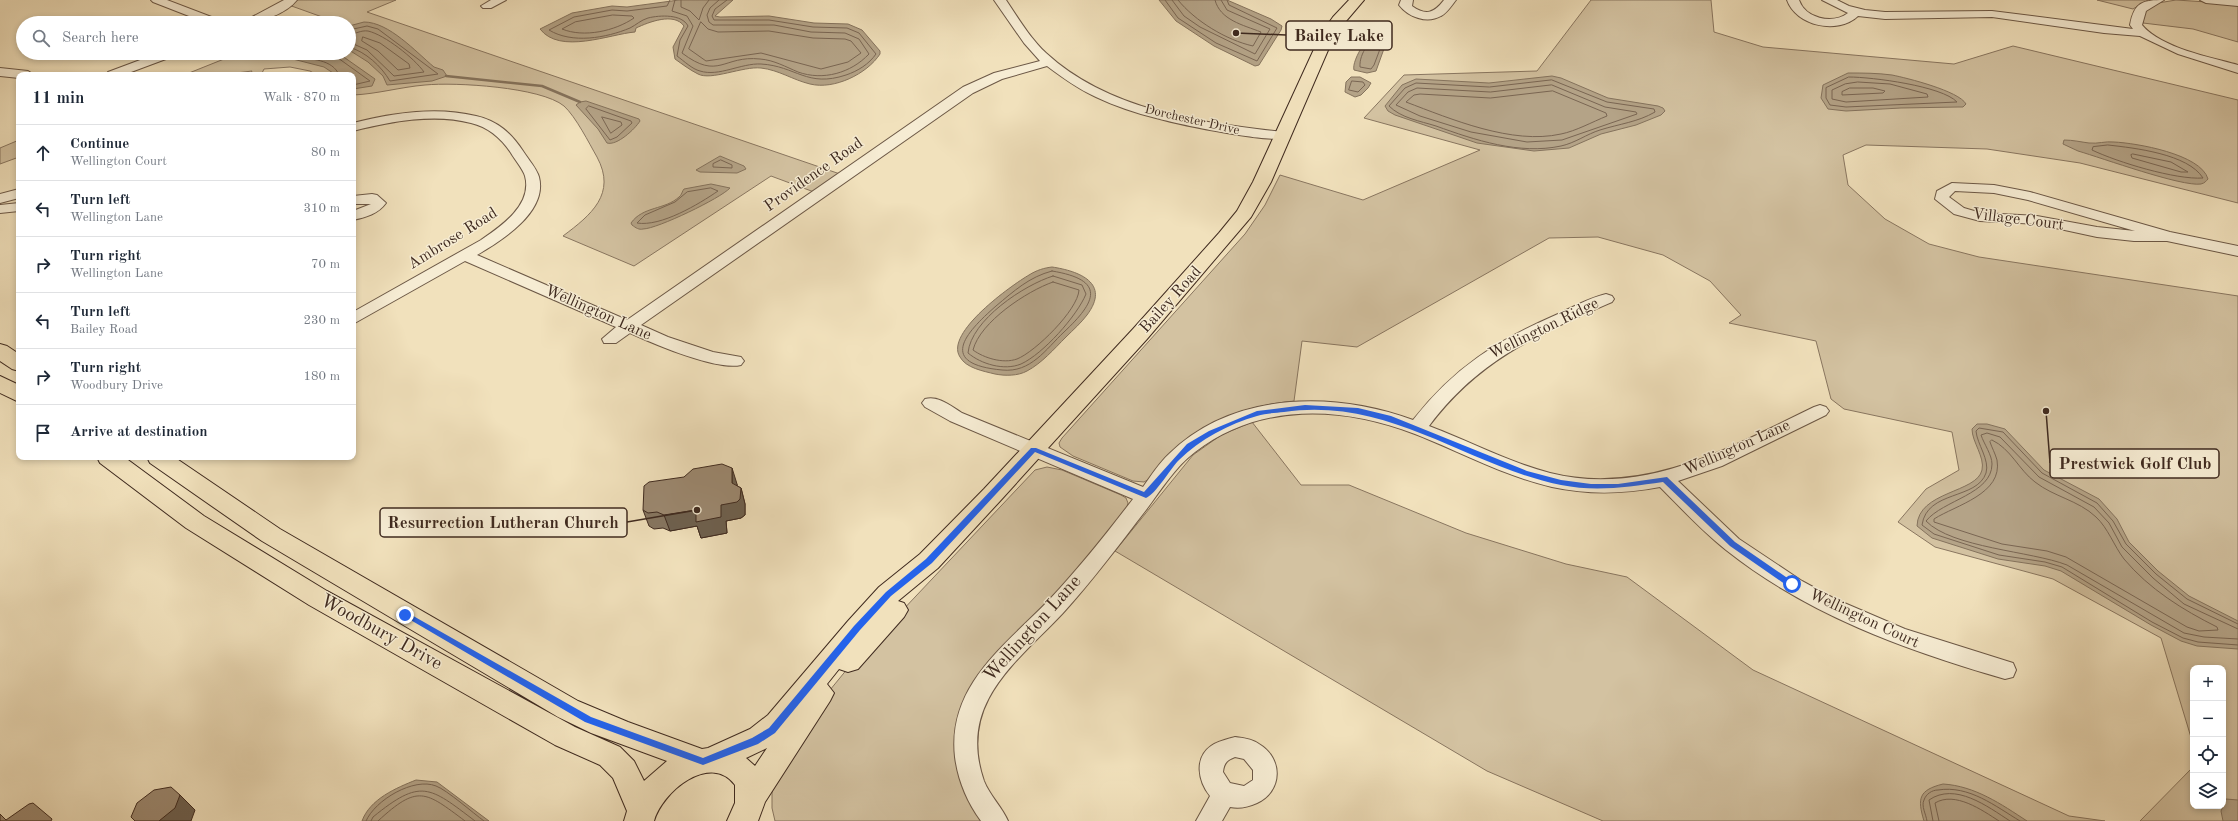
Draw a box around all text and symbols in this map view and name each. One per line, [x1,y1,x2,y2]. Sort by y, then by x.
search box [16,16,356,60]
callout: Bailey Lake [1286,21,1392,50]
icon: search [30,27,52,49]
text: Bailey Lake [1294,28,1384,45]
text: Search here [62,31,139,46]
text: 11 min [32,90,85,107]
text: Walk · 870 m [263,91,340,104]
street label: Dorchester Drive [1143,103,1241,137]
street label: Providence Road [762,135,866,215]
text: Continue [70,137,129,152]
icon: ahead [32,142,54,164]
text: 80 m [311,146,340,159]
text: Wellington Court [70,155,167,168]
text: Turn left [70,193,130,208]
icon: left [32,198,54,220]
text: 310 m [303,202,340,215]
street label: Ambrose Road [405,205,501,273]
street label: Village Court [1971,206,2065,234]
text: Wellington Lane [70,211,163,224]
text: Turn right [70,249,141,264]
icon: right [32,254,54,276]
text: 70 m [311,258,340,271]
street label: Bailey Road [1137,264,1205,336]
text: Wellington Lane [70,267,163,280]
street label: Wellington Lane [542,282,654,344]
street label: Wellington Ridge [1487,296,1601,362]
text: Turn left [70,305,130,320]
icon: left [32,310,54,332]
text: 230 m [303,314,340,327]
text: Bailey Road [70,323,138,336]
text: Turn right [70,361,141,376]
icon: right [32,366,54,388]
text: 180 m [303,370,340,383]
text: Woodbury Drive [70,379,163,392]
street label: Wellington Lane [1681,417,1793,479]
icon: arrive [32,422,54,444]
text: Arrive at destination [70,425,208,440]
callout: Prestwick Golf Club [2050,449,2219,478]
text: Prestwick Golf Club [2059,456,2211,473]
callout: Resurrection Lutheran Church [380,508,627,537]
text: Resurrection Lutheran Church [387,515,619,532]
street label: Wellington Lane [980,572,1086,686]
route start [1783,575,1801,593]
street label: Wellington Court [1807,587,1922,652]
street label: Woodbury Drive [317,592,445,674]
route end [396,606,414,624]
map controls [2190,665,2226,809]
button: + [2190,665,2226,701]
button: − [2190,701,2226,737]
button: locate [2190,737,2226,773]
button: layers [2190,773,2226,809]

